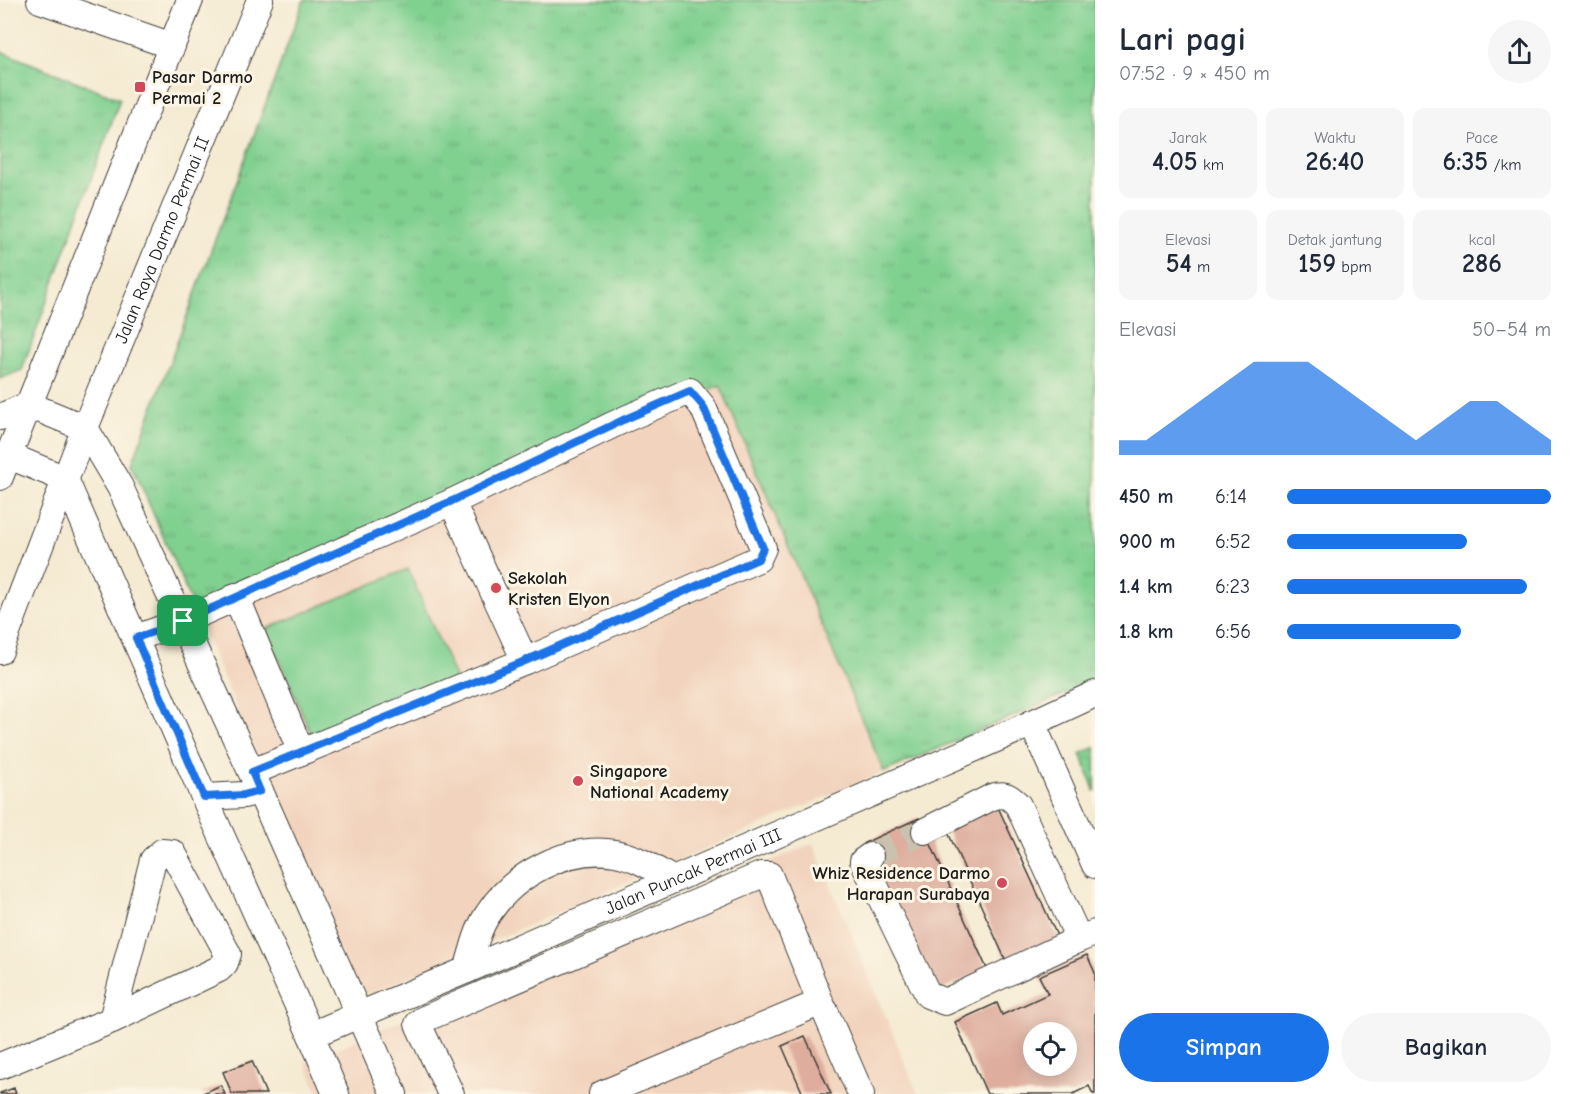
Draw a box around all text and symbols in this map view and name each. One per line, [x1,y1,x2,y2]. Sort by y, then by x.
text: Lari pagi [1119,20,1246,58]
button: share [1488,20,1551,83]
text: 07:52 · 9 × 450 m [1119,62,1270,85]
place label: Pasar Darmo Permai 2 [152,67,253,109]
marker: Pasar Darmo Permai 2 [133,80,147,94]
text: Jarak [1169,129,1207,147]
text: Waktu [1314,129,1356,147]
text: Pace [1466,129,1498,147]
street label: Jalan Raya Darmo Permai II [110,133,214,346]
text: 4.05 [1152,147,1198,177]
text: 26:40 [1306,147,1365,177]
text: 6:35 [1443,147,1488,177]
text: km [1198,156,1224,174]
text: /km [1488,156,1521,174]
text: Elevasi [1165,231,1211,249]
text: Detak jantung [1288,231,1382,249]
text: kcal [1469,231,1495,249]
text: 54 [1166,249,1192,279]
text: 159 [1298,249,1336,279]
text: 286 [1462,249,1502,279]
text: m [1192,258,1210,276]
text: bpm [1336,258,1372,276]
text: Elevasi [1119,318,1177,341]
text: 50–54 m [1472,318,1551,341]
text: 450 m [1119,485,1173,508]
text: 6:14 [1215,485,1247,508]
text: 900 m [1119,530,1175,553]
text: 6:52 [1215,530,1251,553]
place label: Sekolah Kristen Elyon [508,568,610,610]
text: 1.4 km [1119,575,1173,598]
text: 6:23 [1215,575,1250,598]
marker: Sekolah Kristen Elyon [489,581,503,595]
pin [157,595,208,646]
icon: arrive [166,604,199,637]
text: 1.8 km [1119,620,1174,643]
text: 6:56 [1215,620,1251,643]
place label: Singapore National Academy [590,761,729,803]
marker: Singapore National Academy [571,774,585,788]
street label: Jalan Puncak Permai III [602,824,785,919]
place label: Whiz Residence Darmo Harapan Surabaya [812,863,990,905]
marker: Whiz Residence Darmo Harapan Surabaya [995,876,1009,890]
button: Simpan [1119,1013,1329,1082]
button: Bagikan [1341,1013,1551,1082]
map controls [1023,1022,1077,1076]
button: locate [1023,1022,1077,1076]

